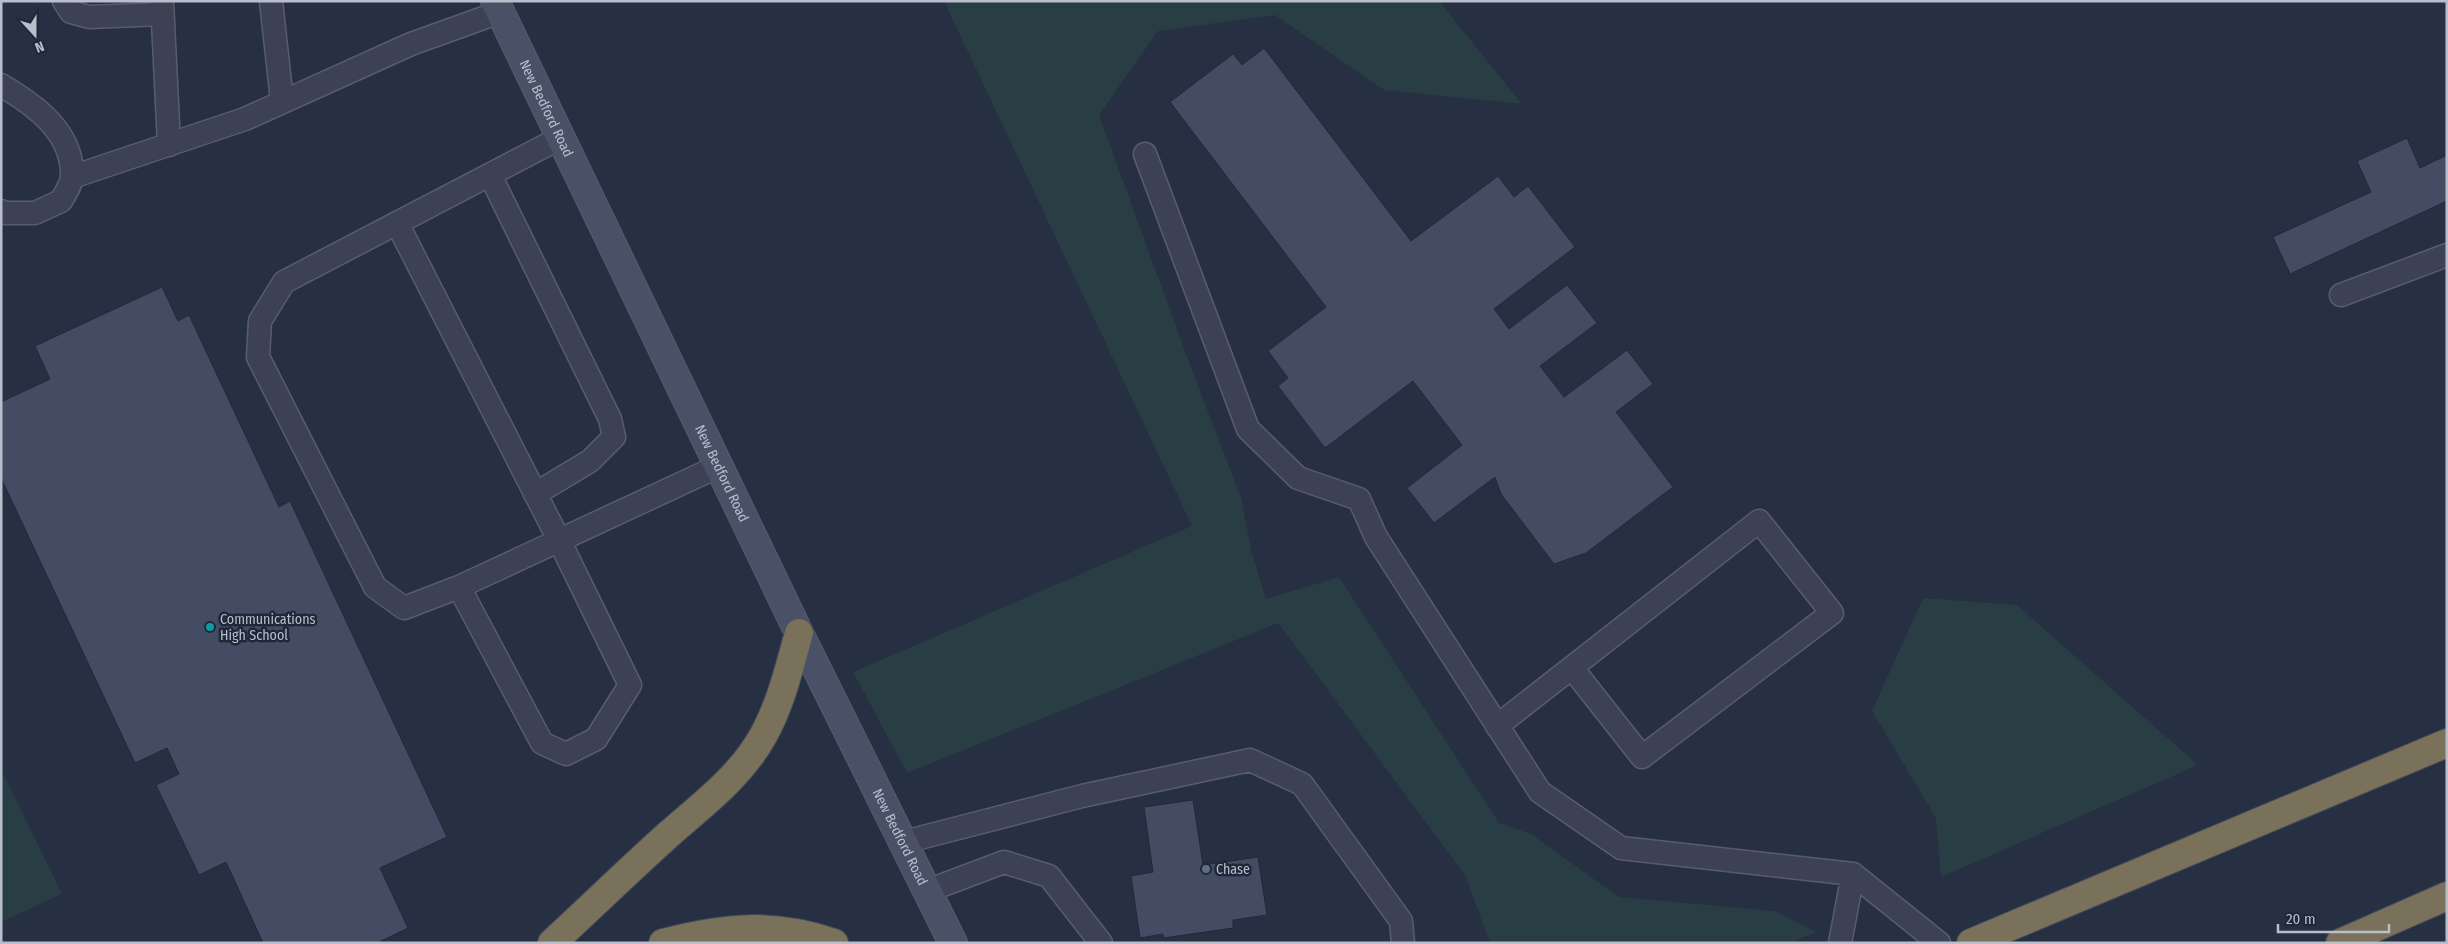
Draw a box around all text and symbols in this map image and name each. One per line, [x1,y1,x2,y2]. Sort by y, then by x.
north arrow [10,10,60,60]
text: N [33,37,46,56]
street label: New Bedford Road [516,57,577,160]
street label: New Bedford Road [691,422,752,525]
place label: Communications High School [220,611,316,644]
marker: Communications High School [204,621,216,633]
street label: New Bedford Road [869,786,931,888]
place label: Chase [1216,861,1250,878]
marker: Chase [1200,863,1212,875]
scale bar [2278,902,2389,934]
text: 20 m [2286,910,2316,928]

